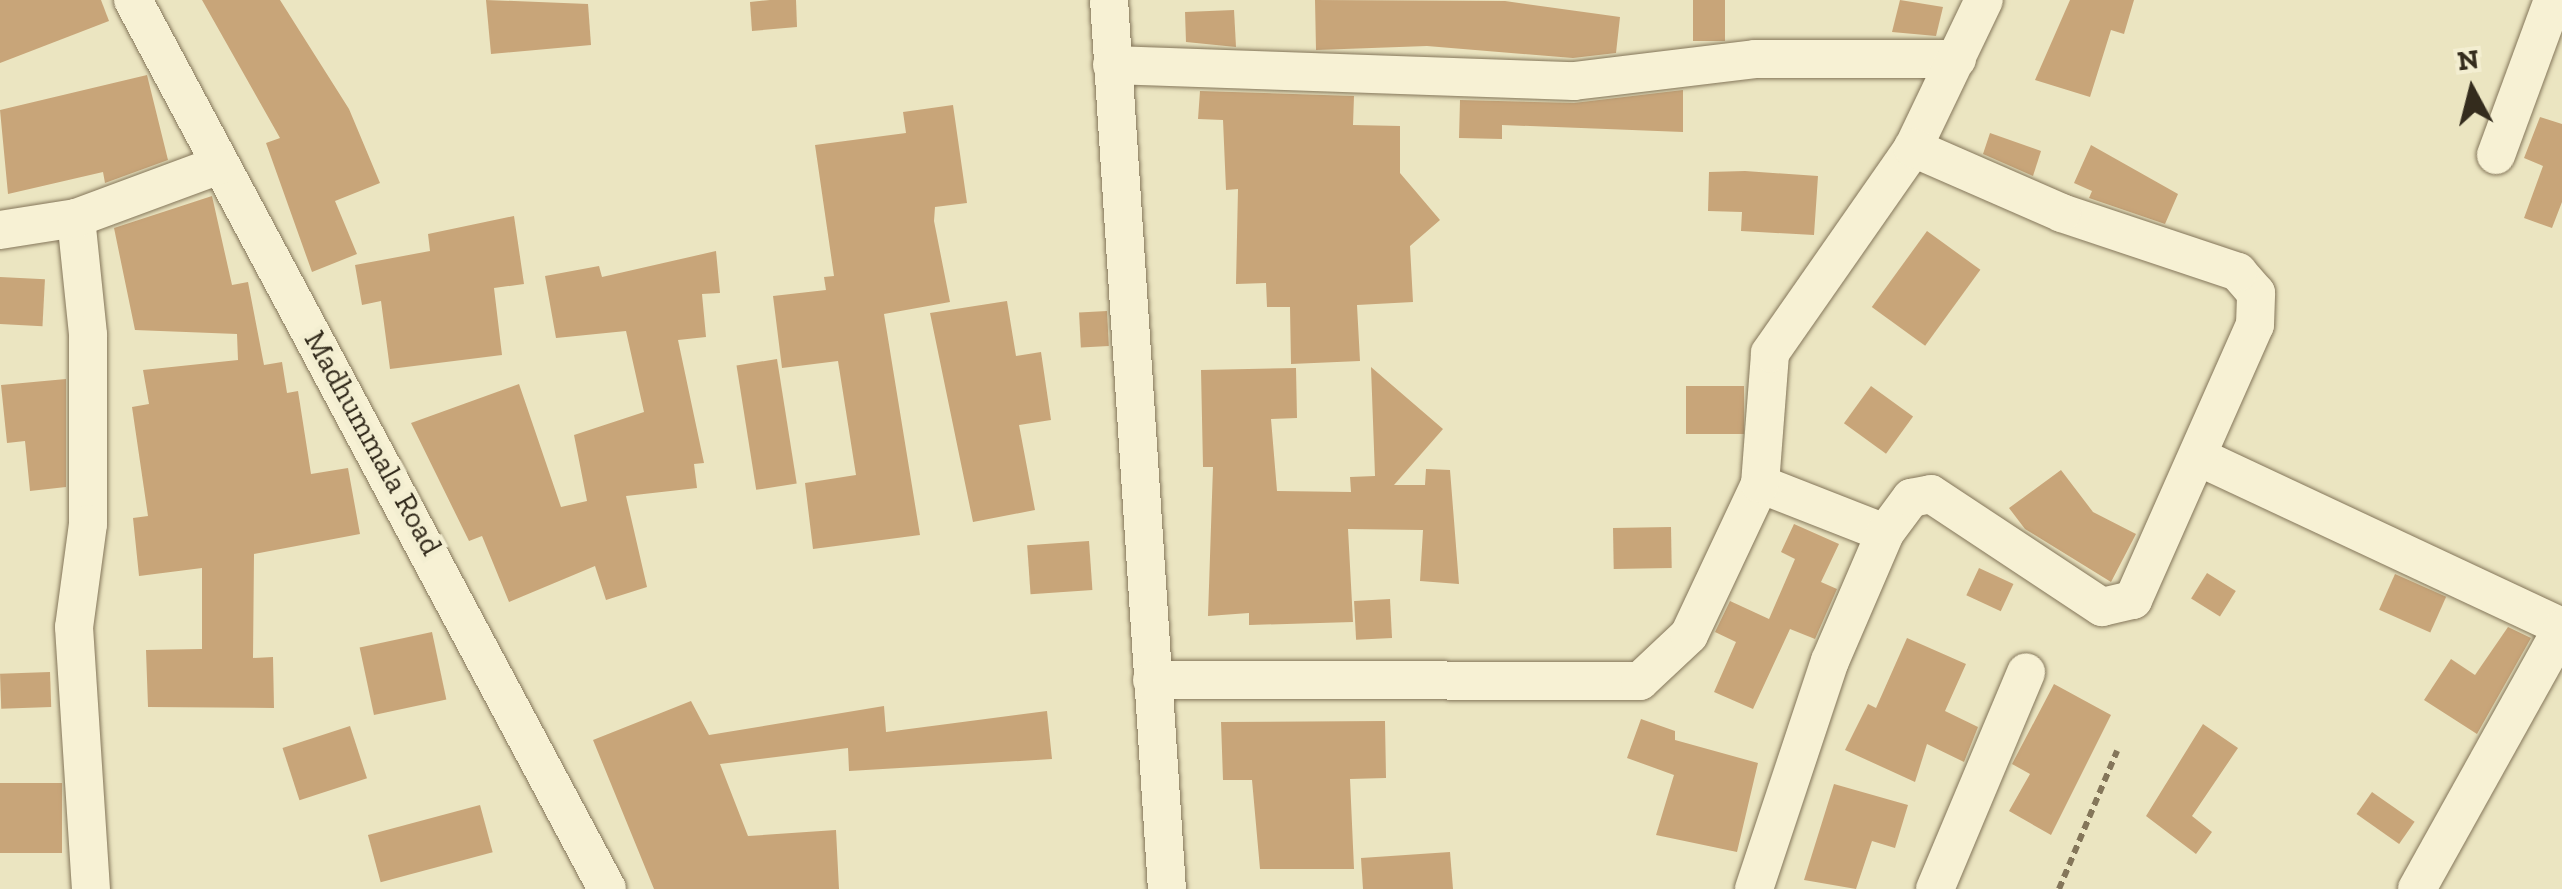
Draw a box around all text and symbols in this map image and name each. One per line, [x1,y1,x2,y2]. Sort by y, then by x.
north arrow [2422,40,2522,140]
text: N [2456,42,2481,77]
street label: Madhummala Road [296,325,450,561]

